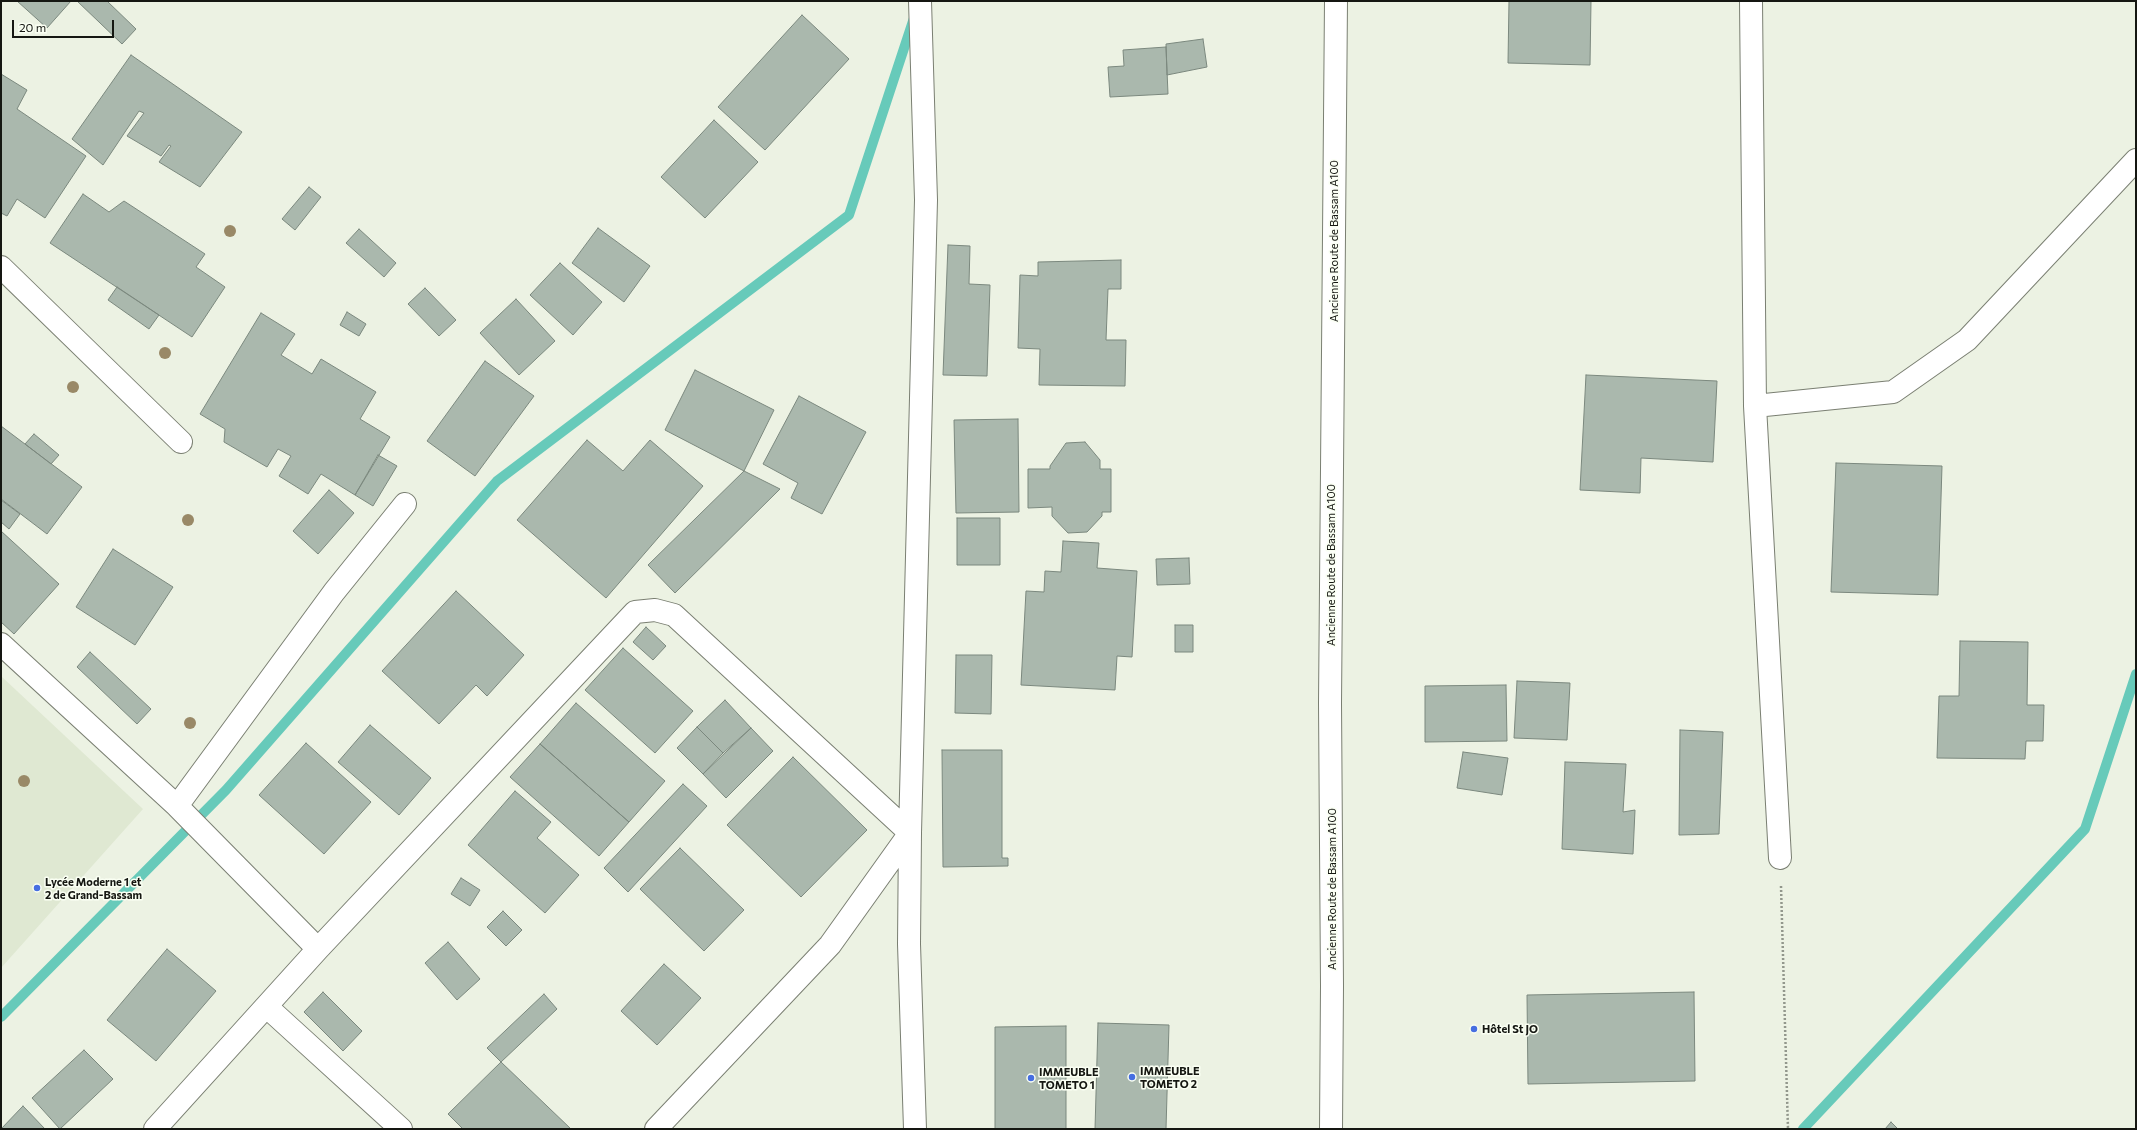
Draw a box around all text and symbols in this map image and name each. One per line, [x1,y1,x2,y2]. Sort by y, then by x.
scale bar [14,12,116,38]
text: 20 m [19,20,46,34]
street label: Ancienne Route de Bassam A100 [1327,160,1341,322]
street label: Ancienne Route de Bassam A100 [1324,484,1338,646]
street label: Ancienne Route de Bassam A100 [1325,808,1339,970]
place label: Lycée Moderne 1 et 2 de Grand-Bassam [45,875,142,901]
marker: Lycée Moderne 1 et 2 de Grand-Bassam [32,883,42,893]
place label: Hôtel St JO [1482,1022,1538,1036]
marker: Hôtel St JO [1469,1024,1479,1034]
place label: IMMEUBLE TOMETO 2 [1140,1064,1199,1090]
place label: IMMEUBLE TOMETO 1 [1039,1065,1098,1091]
marker: IMMEUBLE TOMETO 2 [1127,1072,1137,1082]
marker: IMMEUBLE TOMETO 1 [1026,1073,1036,1083]

